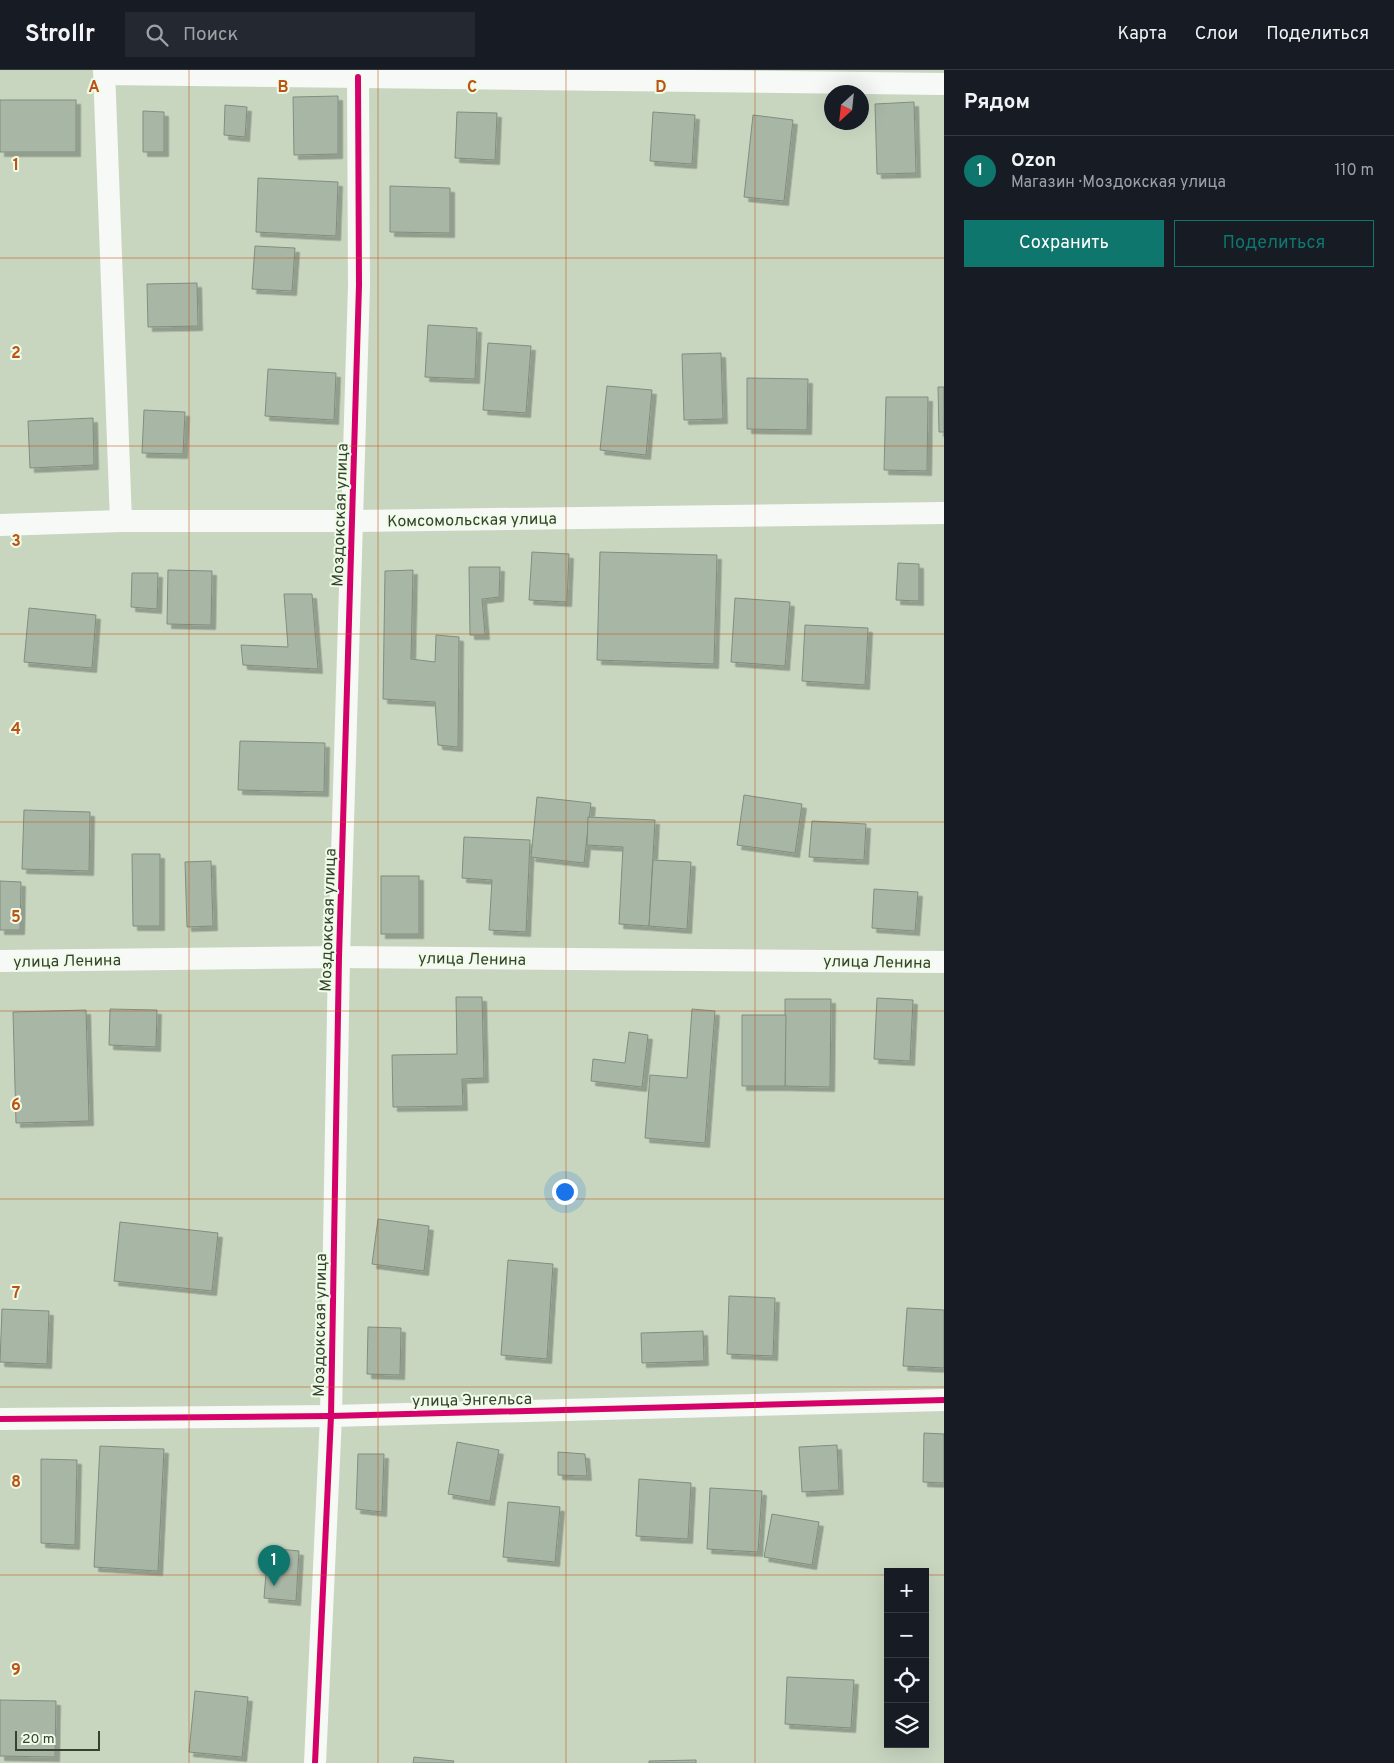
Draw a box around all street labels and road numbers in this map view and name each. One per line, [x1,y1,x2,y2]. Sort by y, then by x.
street label: Моздокская улица [328,443,353,587]
street label: Комсомольская улица [387,510,557,532]
street label: Моздокская улица [316,848,341,992]
street label: улица Ленина [418,949,526,971]
street label: улица Ленина [13,951,121,973]
street label: улица Ленина [823,952,931,974]
street label: Моздокская улица [310,1253,332,1397]
street label: улица Энгельса [412,1390,532,1412]

